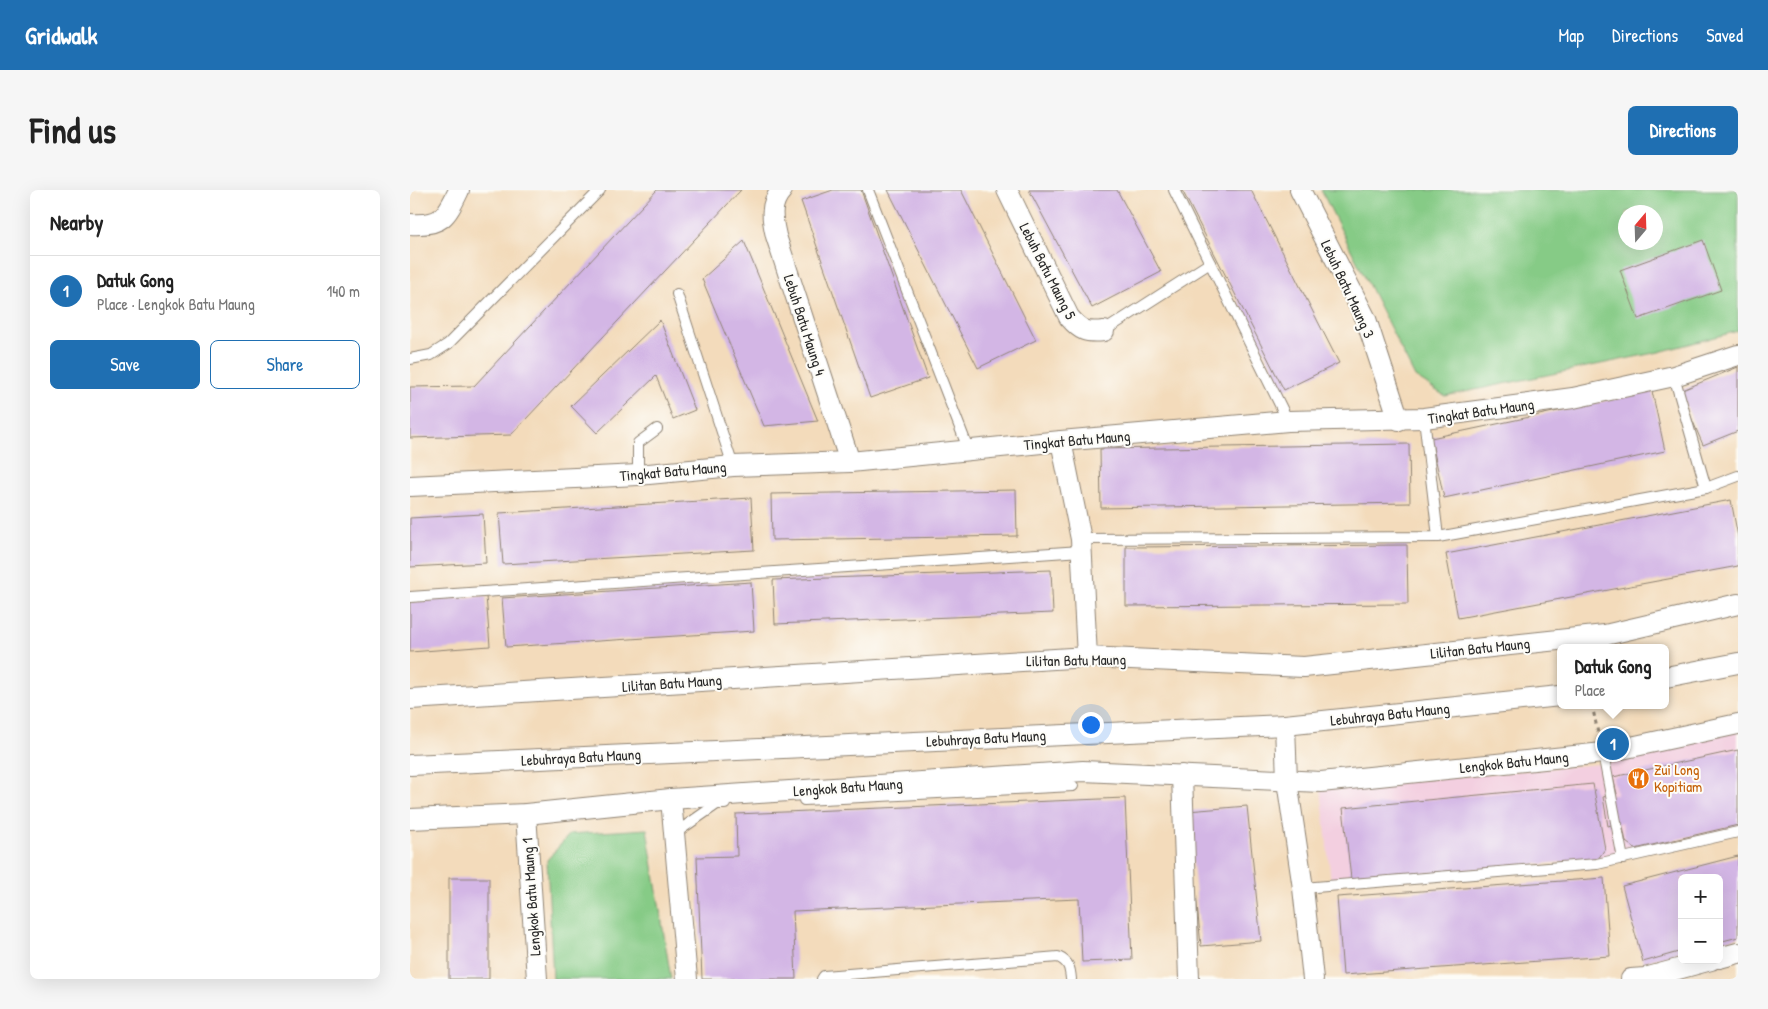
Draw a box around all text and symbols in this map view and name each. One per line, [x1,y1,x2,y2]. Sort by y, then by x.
text: Gridwalk [25,19,97,51]
text: Map [1559,23,1584,48]
text: Directions [1612,23,1678,48]
text: Saved [1706,23,1743,48]
button: Directions [1628,106,1738,155]
text: Find us [30,107,116,154]
north arrow [1618,205,1663,250]
text: Nearby [50,208,103,237]
street label: Lebuh Batu Maung 5 [1015,219,1082,323]
street label: Lebuh Batu Maung 3 [1316,237,1380,342]
text: Datuk Gong [97,267,174,293]
street label: Lebuh Batu Maung 4 [779,272,831,378]
text: 1 [63,280,69,302]
text: 140 m [326,280,360,302]
text: Place · Lengkok Batu Maung [97,293,255,315]
button: Save [50,340,200,389]
button: Share [210,340,360,389]
street label: Tingkat Batu Maung [1427,393,1536,429]
street label: Tingkat Batu Maung [1023,425,1131,455]
street label: Tingkat Batu Maung [619,456,727,486]
street label: Lilitan Batu Maung [1429,632,1531,664]
popup [1557,644,1669,709]
street label: Lilitan Batu Maung [1026,649,1126,671]
text: Datuk Gong [1575,653,1651,679]
street label: Lilitan Batu Maung [621,669,723,697]
text: Place [1575,679,1605,701]
street label: Lebuhraya Batu Maung [1329,697,1451,731]
your location [1078,712,1104,738]
street label: Lebuhraya Batu Maung [926,724,1047,752]
pin: 1 [1597,725,1629,763]
street label: Lebuhraya Batu Maung [521,743,642,771]
street label: Lengkok Batu Maung [1459,746,1570,778]
place label: Zui Long Kopitiam [1654,759,1702,797]
restaurant icon: Zui Long Kopitiam [1626,766,1650,790]
street label: Lengkok Batu Maung [793,773,904,801]
street label: Lengkok Batu Maung 1 [516,837,546,957]
map controls [1678,874,1723,964]
button: + [1678,874,1723,919]
button: − [1678,919,1723,964]

